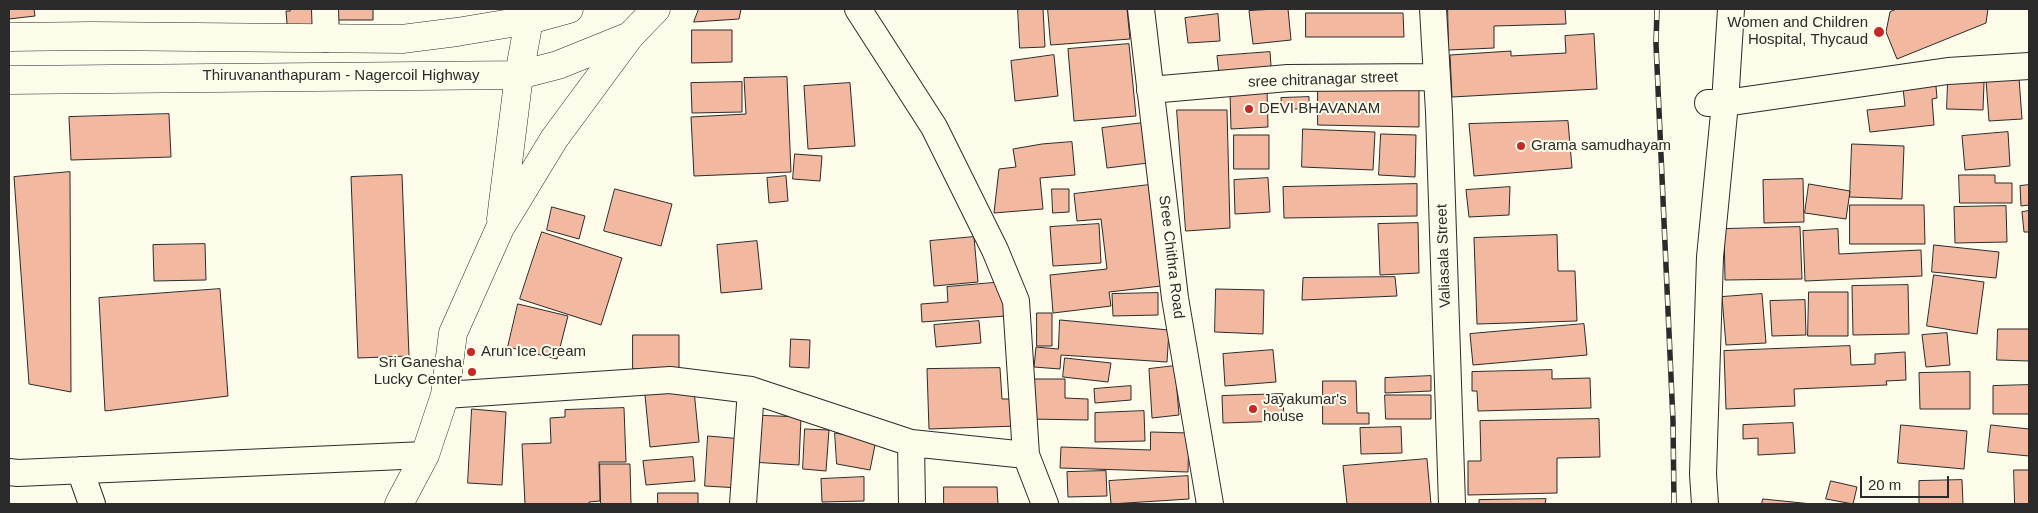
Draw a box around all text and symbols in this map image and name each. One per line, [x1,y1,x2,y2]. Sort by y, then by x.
place label: Women and Children Hospital, Thycaud [1727,14,1868,49]
marker: Women and Children Hospital, Thycaud [1872,25,1886,39]
street label: Thiruvananthapuram - Nagercoil Highway [203,67,479,85]
street label: sree chitranagar street [1248,68,1398,92]
place label: DEVI BHAVANAM [1259,100,1380,118]
marker: DEVI BHAVANAM [1243,103,1255,115]
place label: Grama samudhayam [1531,137,1671,155]
marker: Grama samudhayam [1515,140,1527,152]
street label: Sree Chithra Road [1154,194,1188,320]
street label: Valiasala Street [1433,204,1455,308]
place label: Arun Ice Cream [481,343,586,361]
marker: Arun Ice Cream [465,346,477,358]
place label: Sri Ganesha Lucky Center [374,354,462,389]
marker: Sri Ganesha Lucky Center [466,366,478,378]
place label: Jayakumar's house [1263,391,1347,426]
marker: Jayakumar's house [1247,403,1259,415]
scale bar [1863,466,1952,498]
text: 20 m [1868,476,1901,493]

